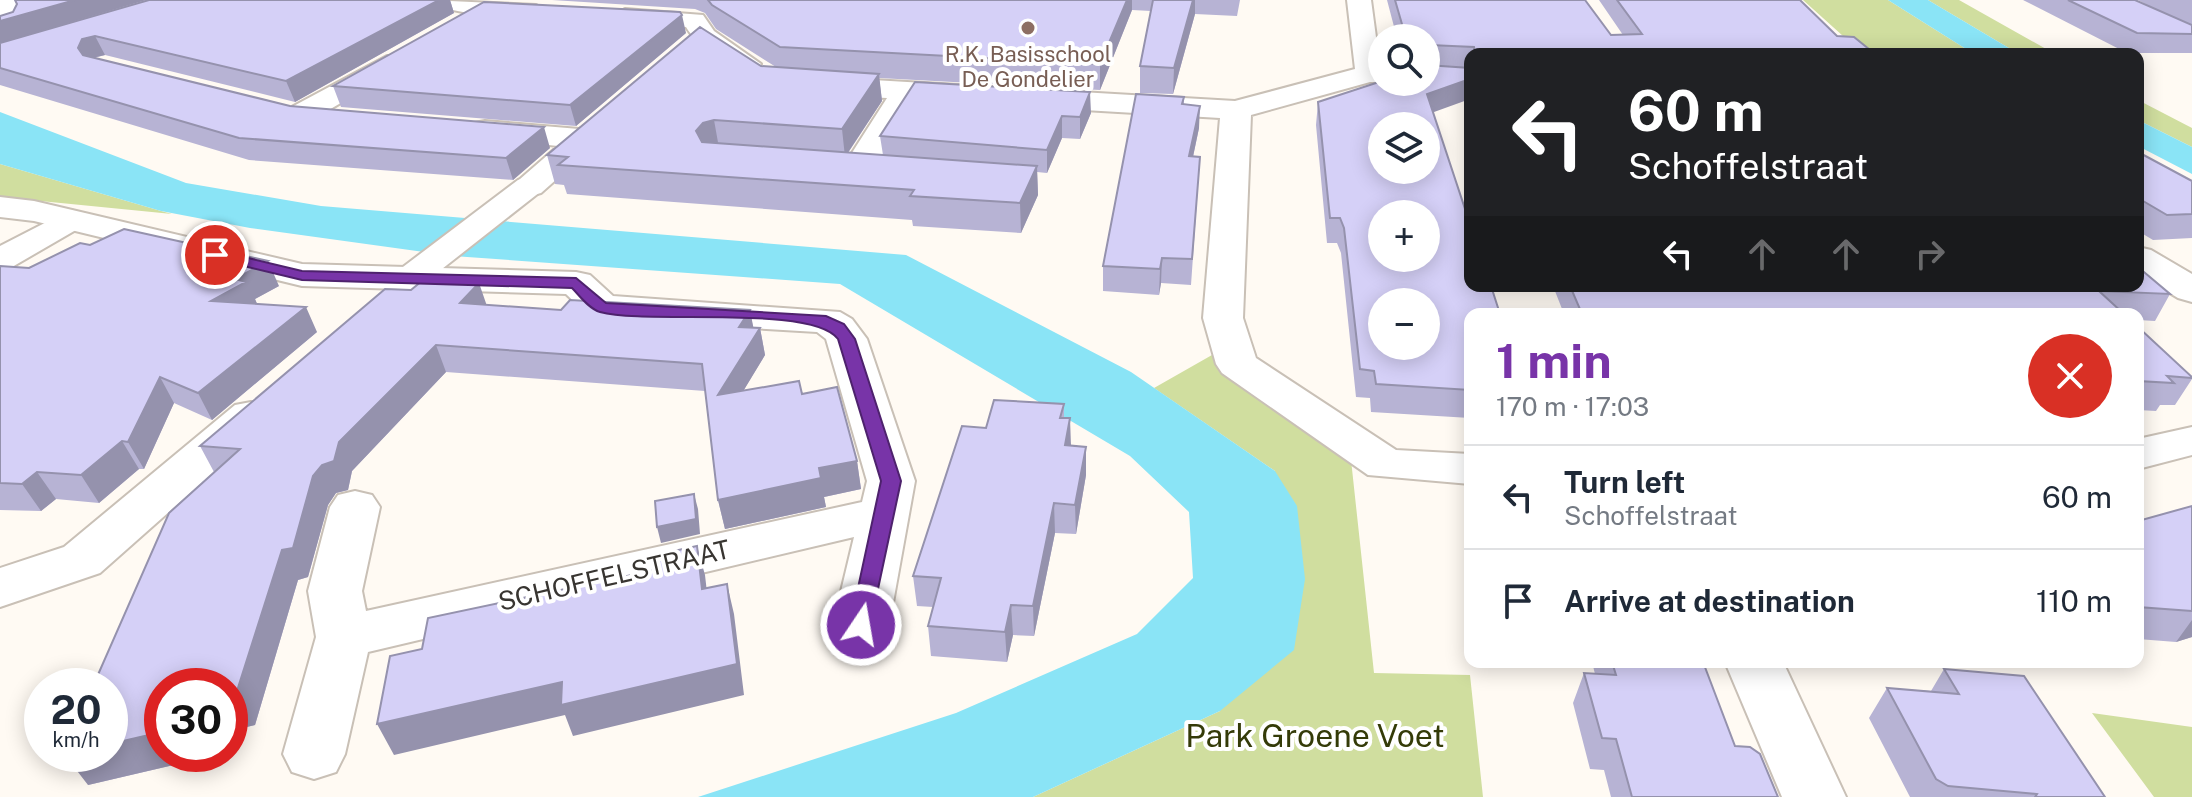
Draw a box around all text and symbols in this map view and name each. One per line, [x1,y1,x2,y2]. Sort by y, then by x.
marker: R.K. Basisschool De Gondelier [1019,19,1037,37]
map controls [1368,24,1440,360]
button: search [1368,24,1440,96]
place label: R.K. Basisschool De Gondelier [945,41,1111,92]
text: 60 m [1628,78,1764,144]
icon: left [1496,80,1600,184]
button: layers [1368,112,1440,184]
text: Schoffelstraat [1628,145,1868,187]
button: + [1368,200,1440,272]
pin [181,221,249,289]
icon: left [1656,232,1700,276]
icon: ahead [1740,232,1784,276]
icon: ahead [1824,232,1868,276]
icon: right [1908,232,1952,276]
icon: arrive [193,233,237,277]
button: − [1368,288,1440,360]
text: 1 min [1496,332,1612,389]
button: close [2028,334,2112,418]
text: 170 m · 17:03 [1496,391,1649,422]
text: Turn left [1564,464,1685,500]
icon: left [1496,475,1540,519]
text: 60 m [2042,479,2112,515]
text: Schoffelstraat [1564,500,1738,531]
street label: SCHOFFELSTRAAT [495,533,733,617]
icon: arrive [1496,579,1540,623]
position arrow [819,583,903,667]
text: Arrive at destination [1564,583,1855,619]
text: 110 m [2036,583,2112,619]
speed limit sign: 30 [144,668,248,772]
text: 20 [50,686,102,733]
park label: Park Groene Voet [1185,717,1445,754]
text: km/h [52,728,100,752]

